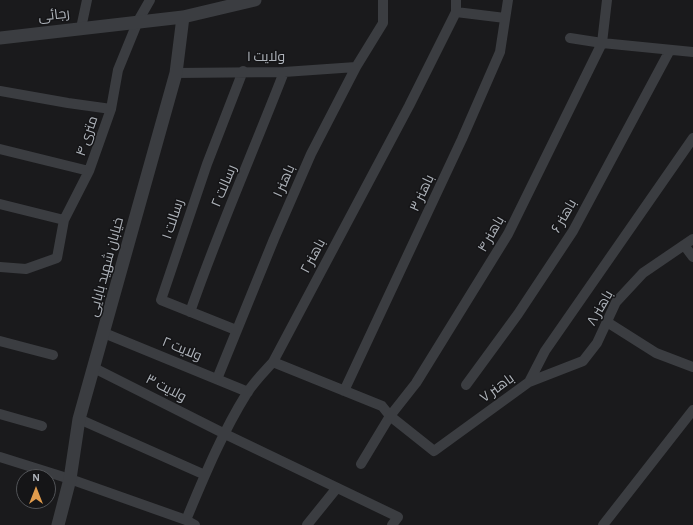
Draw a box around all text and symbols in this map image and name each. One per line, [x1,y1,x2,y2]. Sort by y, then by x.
street label: رجائی [37,5,71,25]
street label: ولایت ۱ [247,49,285,65]
street label: ۴ متری [72,114,102,158]
street label: رسالت ۲ [208,162,240,210]
street label: باهنر ۱ [269,162,299,200]
street label: باهنر ۳ [406,172,438,214]
street label: باهنر ۶ [548,196,580,236]
street label: رسالت ۱ [159,197,187,241]
street label: باهنر ۴ [474,213,508,255]
street label: خیابان شهید بابایی [85,216,127,318]
street label: باهنر ۲ [297,236,329,276]
street label: باهنر ۸ [583,287,617,329]
street label: ولایت ۲ [160,333,204,365]
street label: باهنر ۷ [477,370,517,406]
street label: ولایت ۳ [143,371,189,405]
north arrow [16,469,56,509]
text: N [32,472,40,483]

